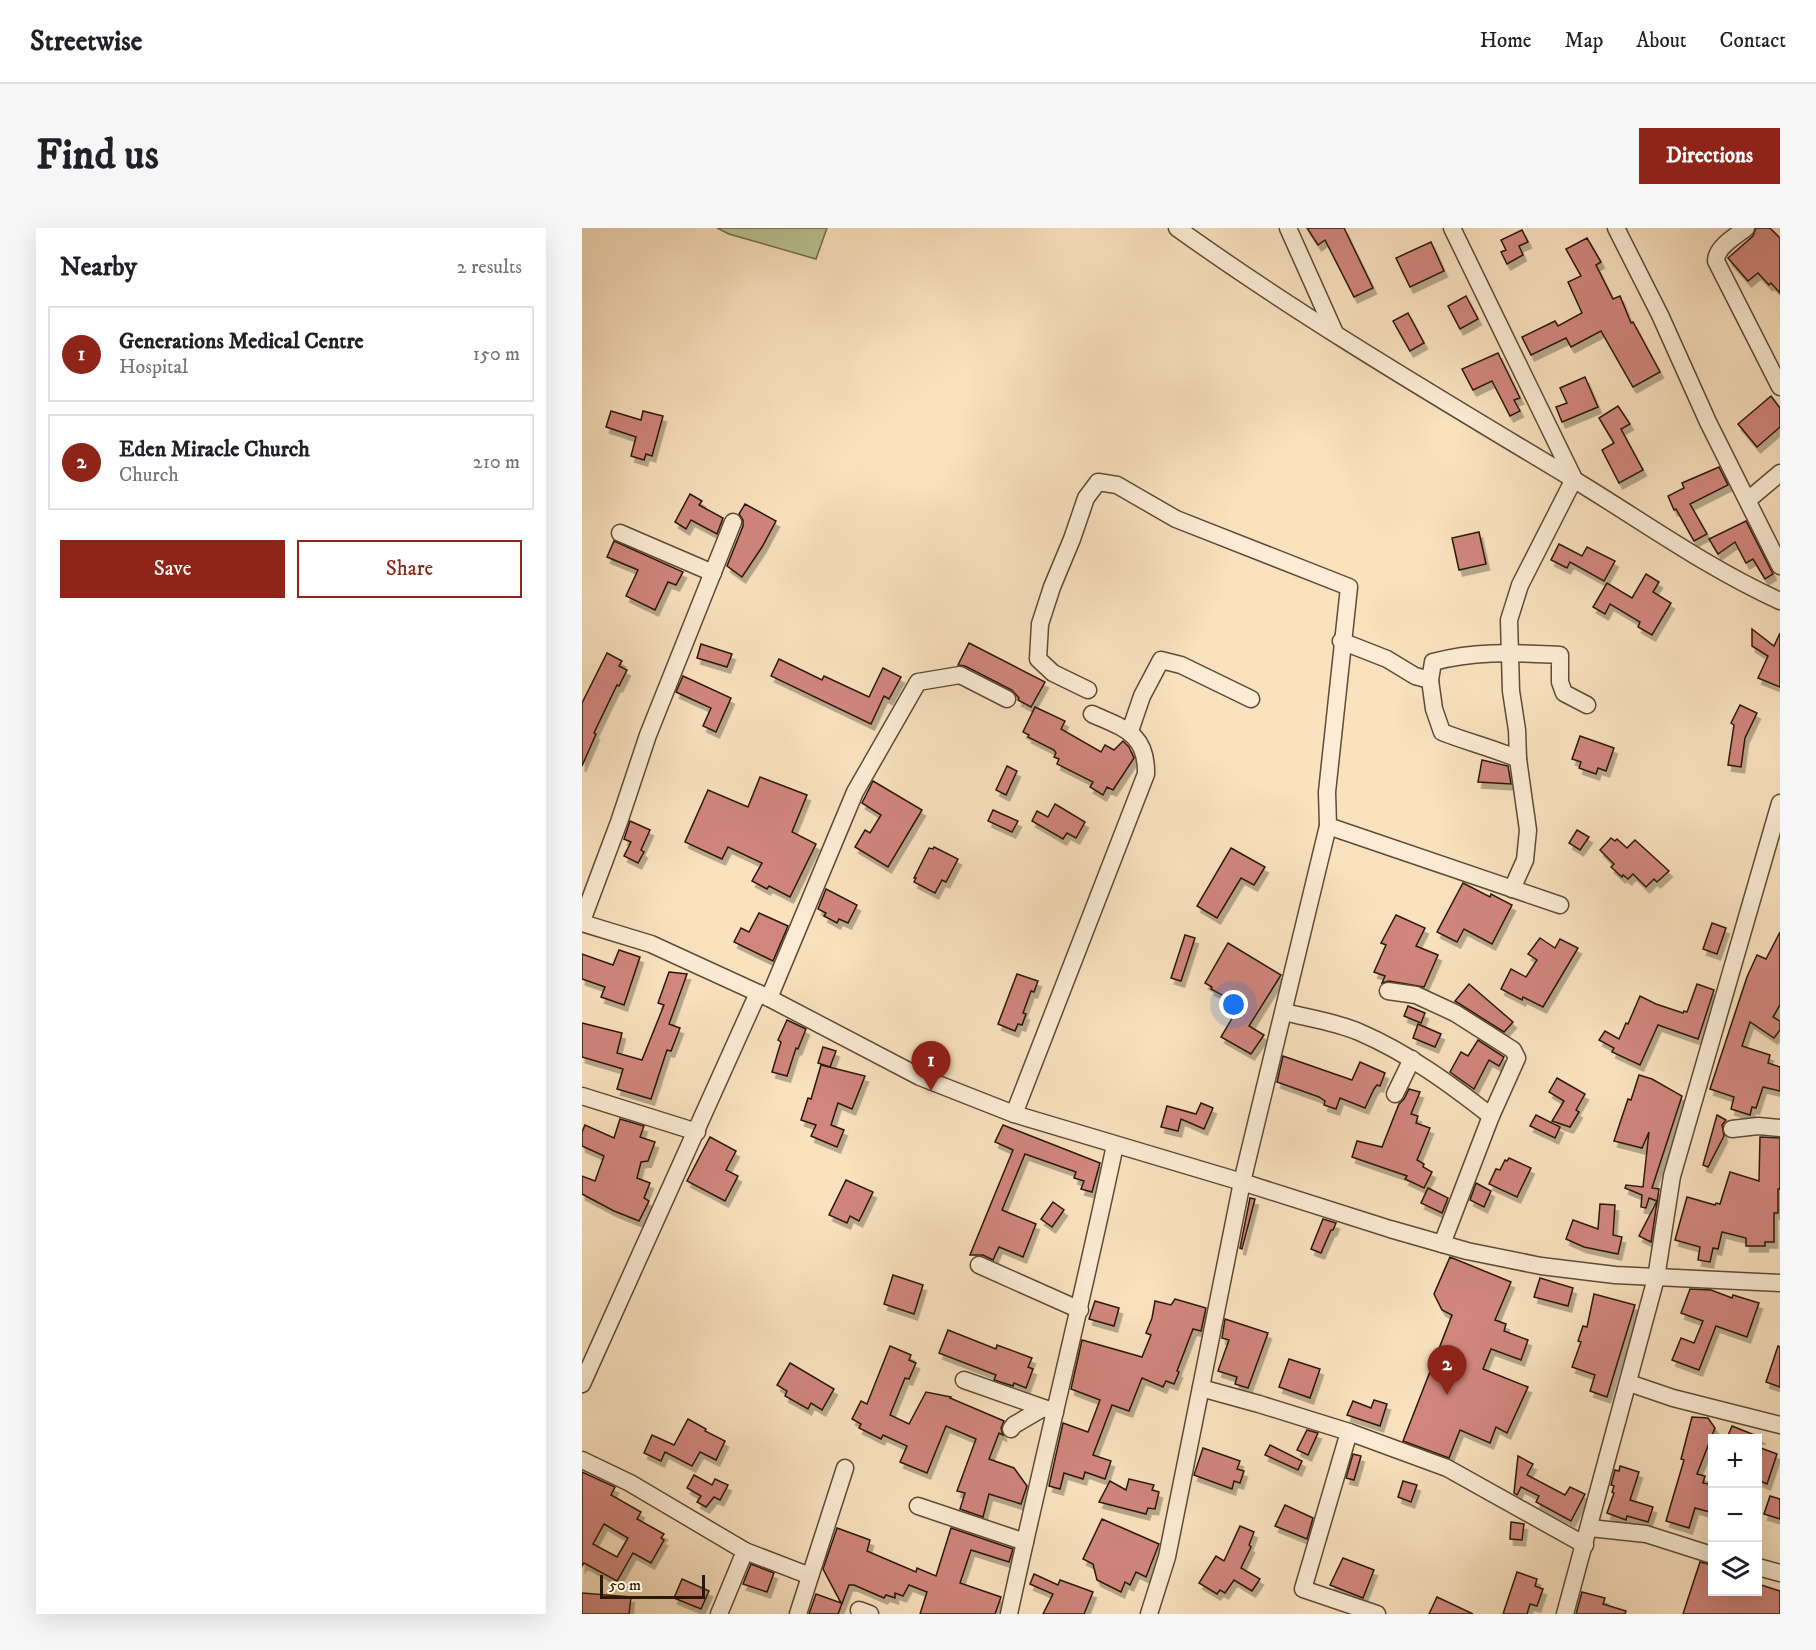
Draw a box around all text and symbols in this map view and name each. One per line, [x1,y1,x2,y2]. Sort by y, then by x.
text: Streetwise [30,24,142,59]
text: Home [1480,28,1532,54]
text: Map [1565,28,1603,54]
text: About [1636,28,1687,54]
text: Contact [1720,28,1786,54]
button: Directions [1639,128,1780,184]
text: Find us [36,130,159,182]
text: Nearby [60,251,137,284]
text: 2 results [457,255,522,280]
text: Generations Medical Centre [119,328,364,355]
text: 1 [78,342,85,367]
text: 150 m [473,342,520,367]
text: Hospital [119,355,188,380]
text: Eden Miracle Church [119,436,310,463]
text: 2 [77,450,86,475]
text: 210 m [473,450,520,475]
text: Church [119,463,179,488]
button: Save [60,540,285,598]
button: Share [297,540,522,598]
your location [1219,990,1248,1019]
pin: 1 [912,1042,950,1091]
pin: 2 [1428,1346,1466,1395]
map controls [1708,1434,1762,1596]
button: + [1708,1434,1762,1488]
button: − [1708,1488,1762,1542]
button: layers [1708,1542,1762,1596]
scale bar [600,1572,705,1600]
text: 50 m [609,1575,641,1595]

